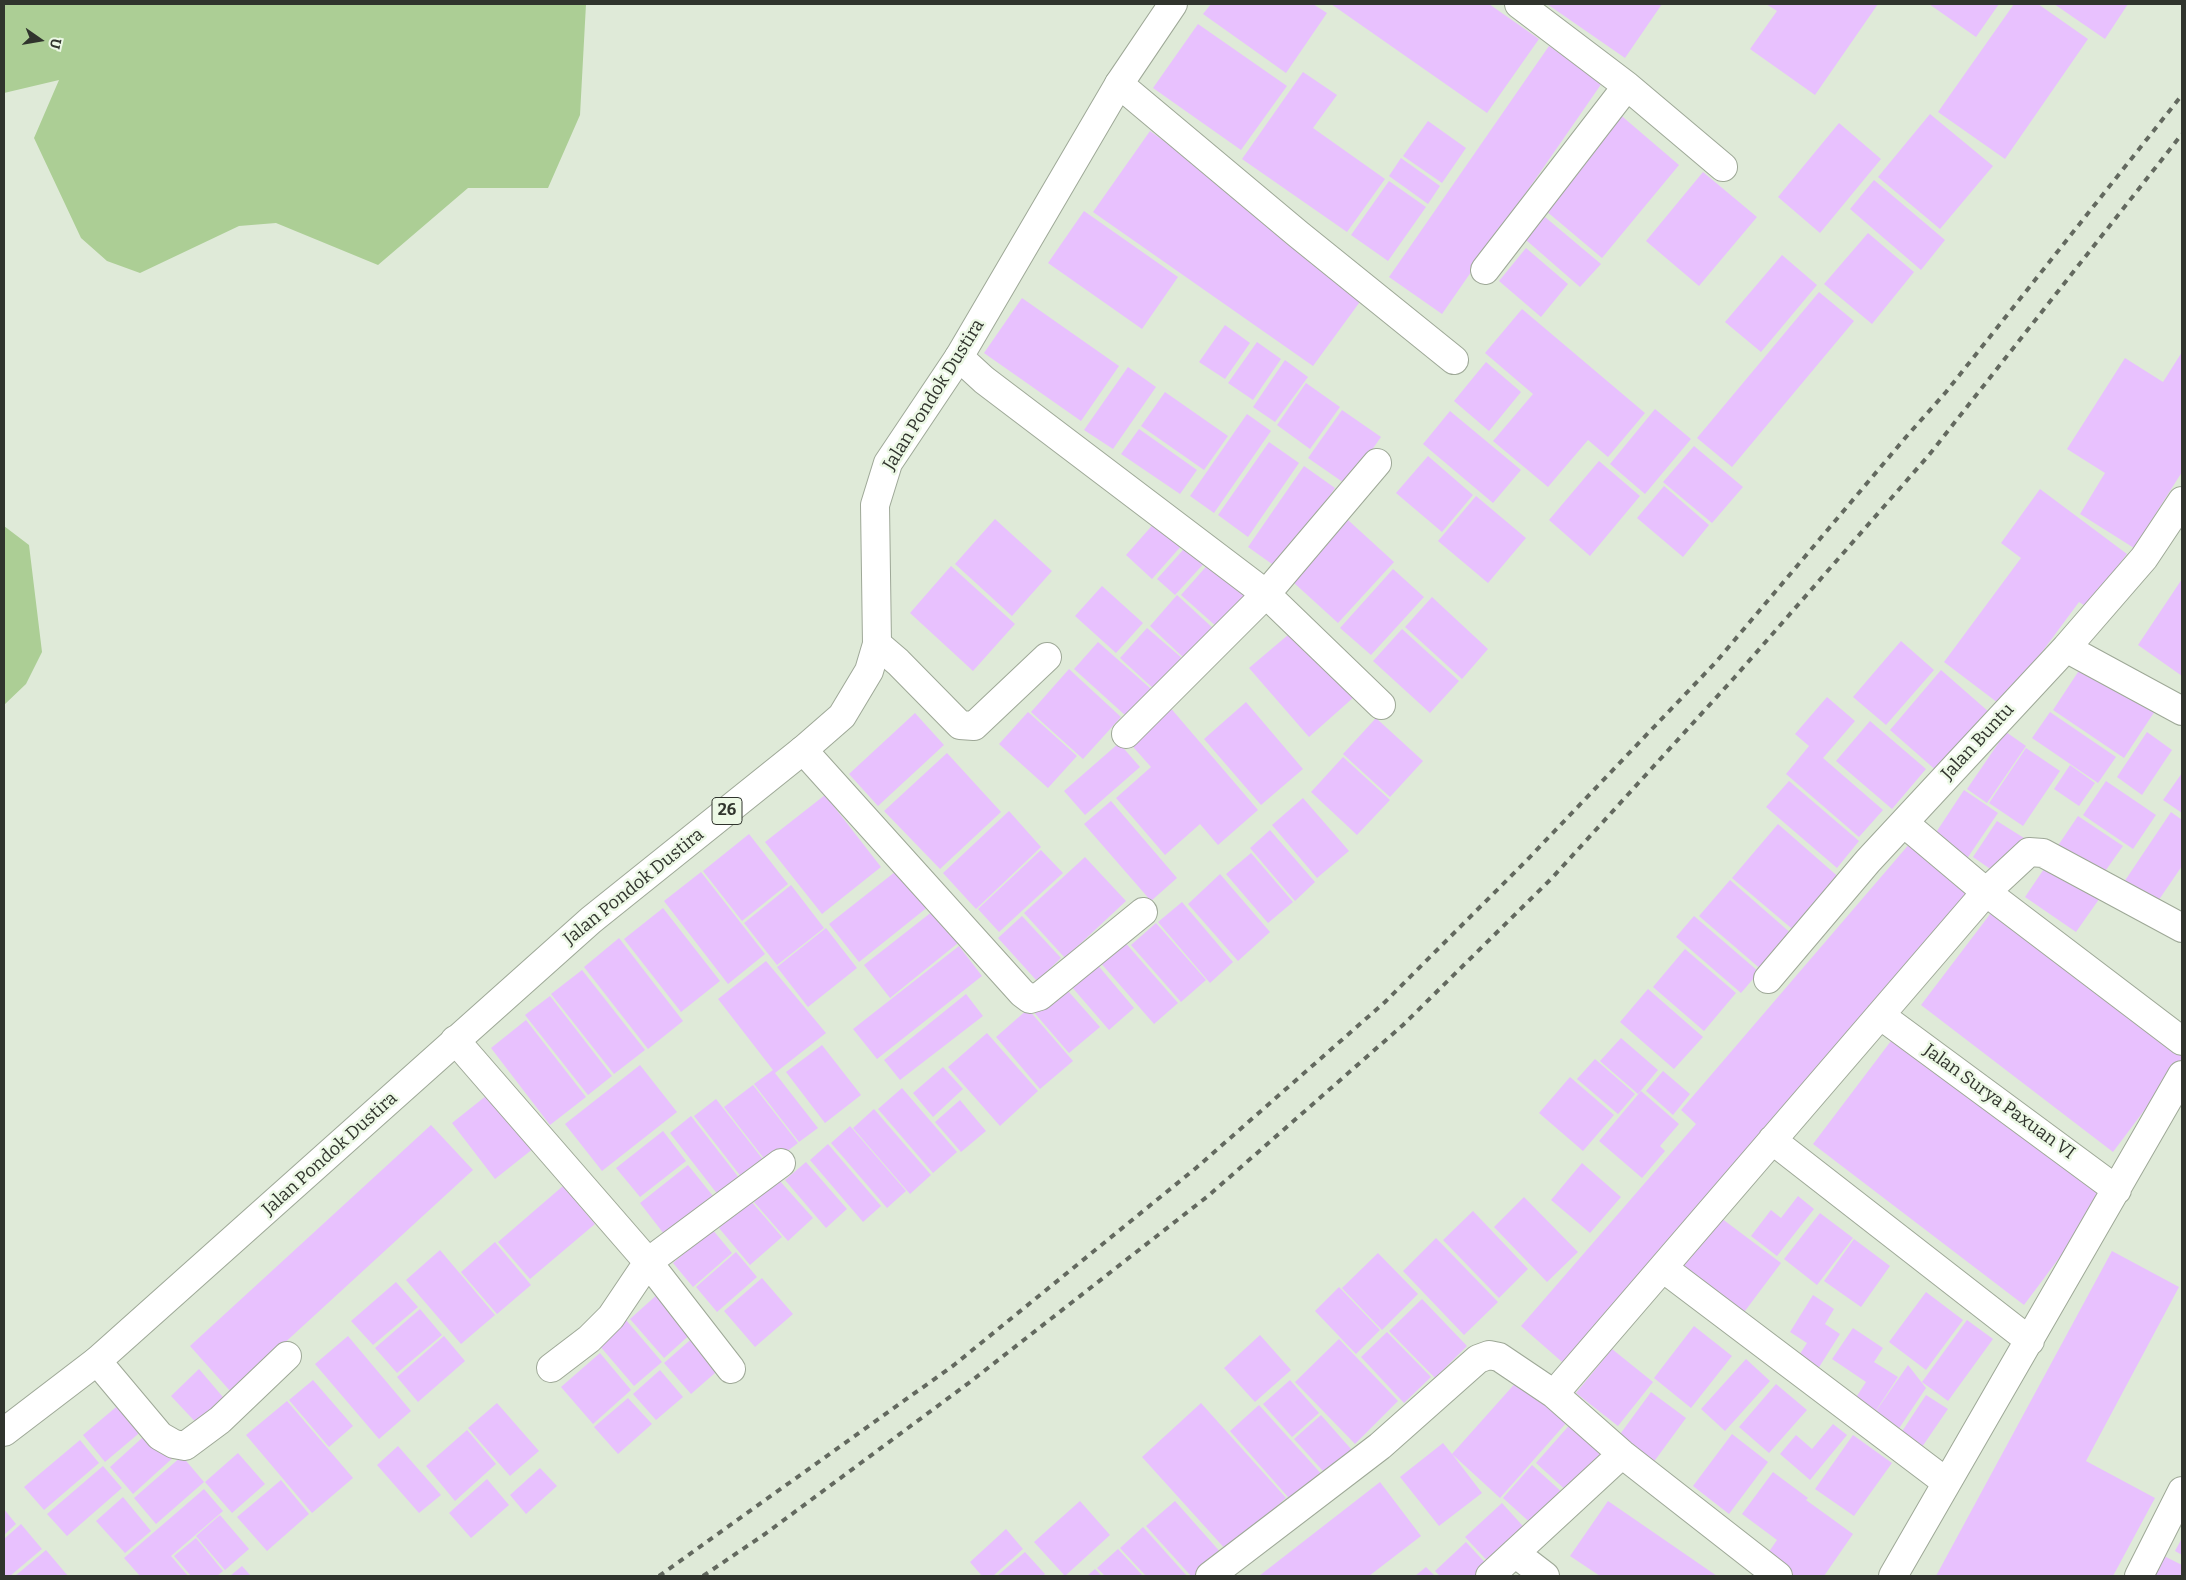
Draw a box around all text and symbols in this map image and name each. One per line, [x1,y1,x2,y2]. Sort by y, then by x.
north arrow [15,15,65,65]
text: U [46,37,65,50]
street label: Jalan Pondok Dustira [879,316,989,474]
street label: Jalan Buntu [1937,699,2019,785]
road number: 26 [712,798,742,824]
street label: Jalan Pondok Dustira [560,824,708,950]
street label: Jalan Surya Paxuan VI [1919,1040,2079,1164]
street label: Jalan Pondok Dustira [258,1088,402,1220]

